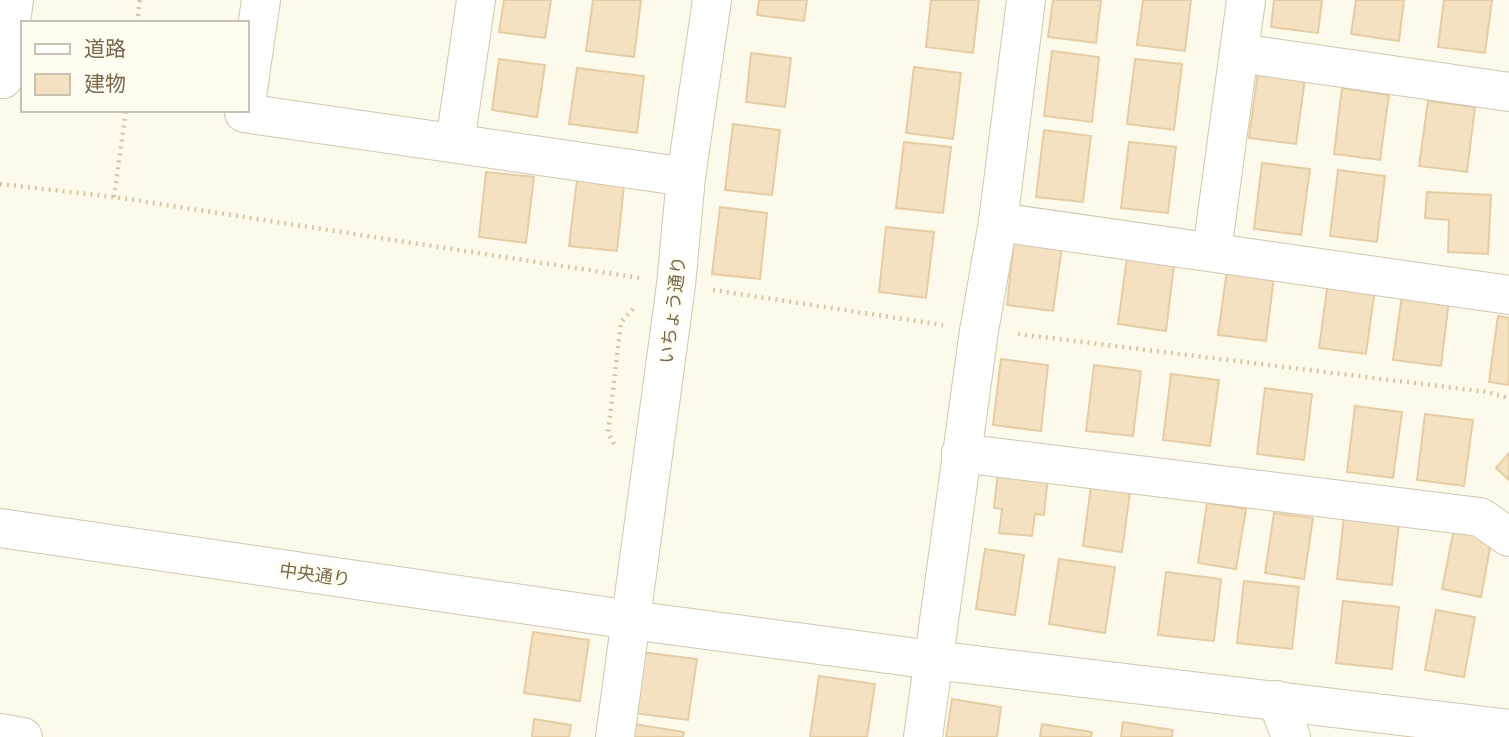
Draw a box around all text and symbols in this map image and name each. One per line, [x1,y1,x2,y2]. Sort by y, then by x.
legend [21,21,248,112]
text: 道路 [84,35,126,61]
text: 建物 [84,70,126,96]
street label: いちょう通り [655,255,689,365]
street label: 中央通り [278,558,352,590]

